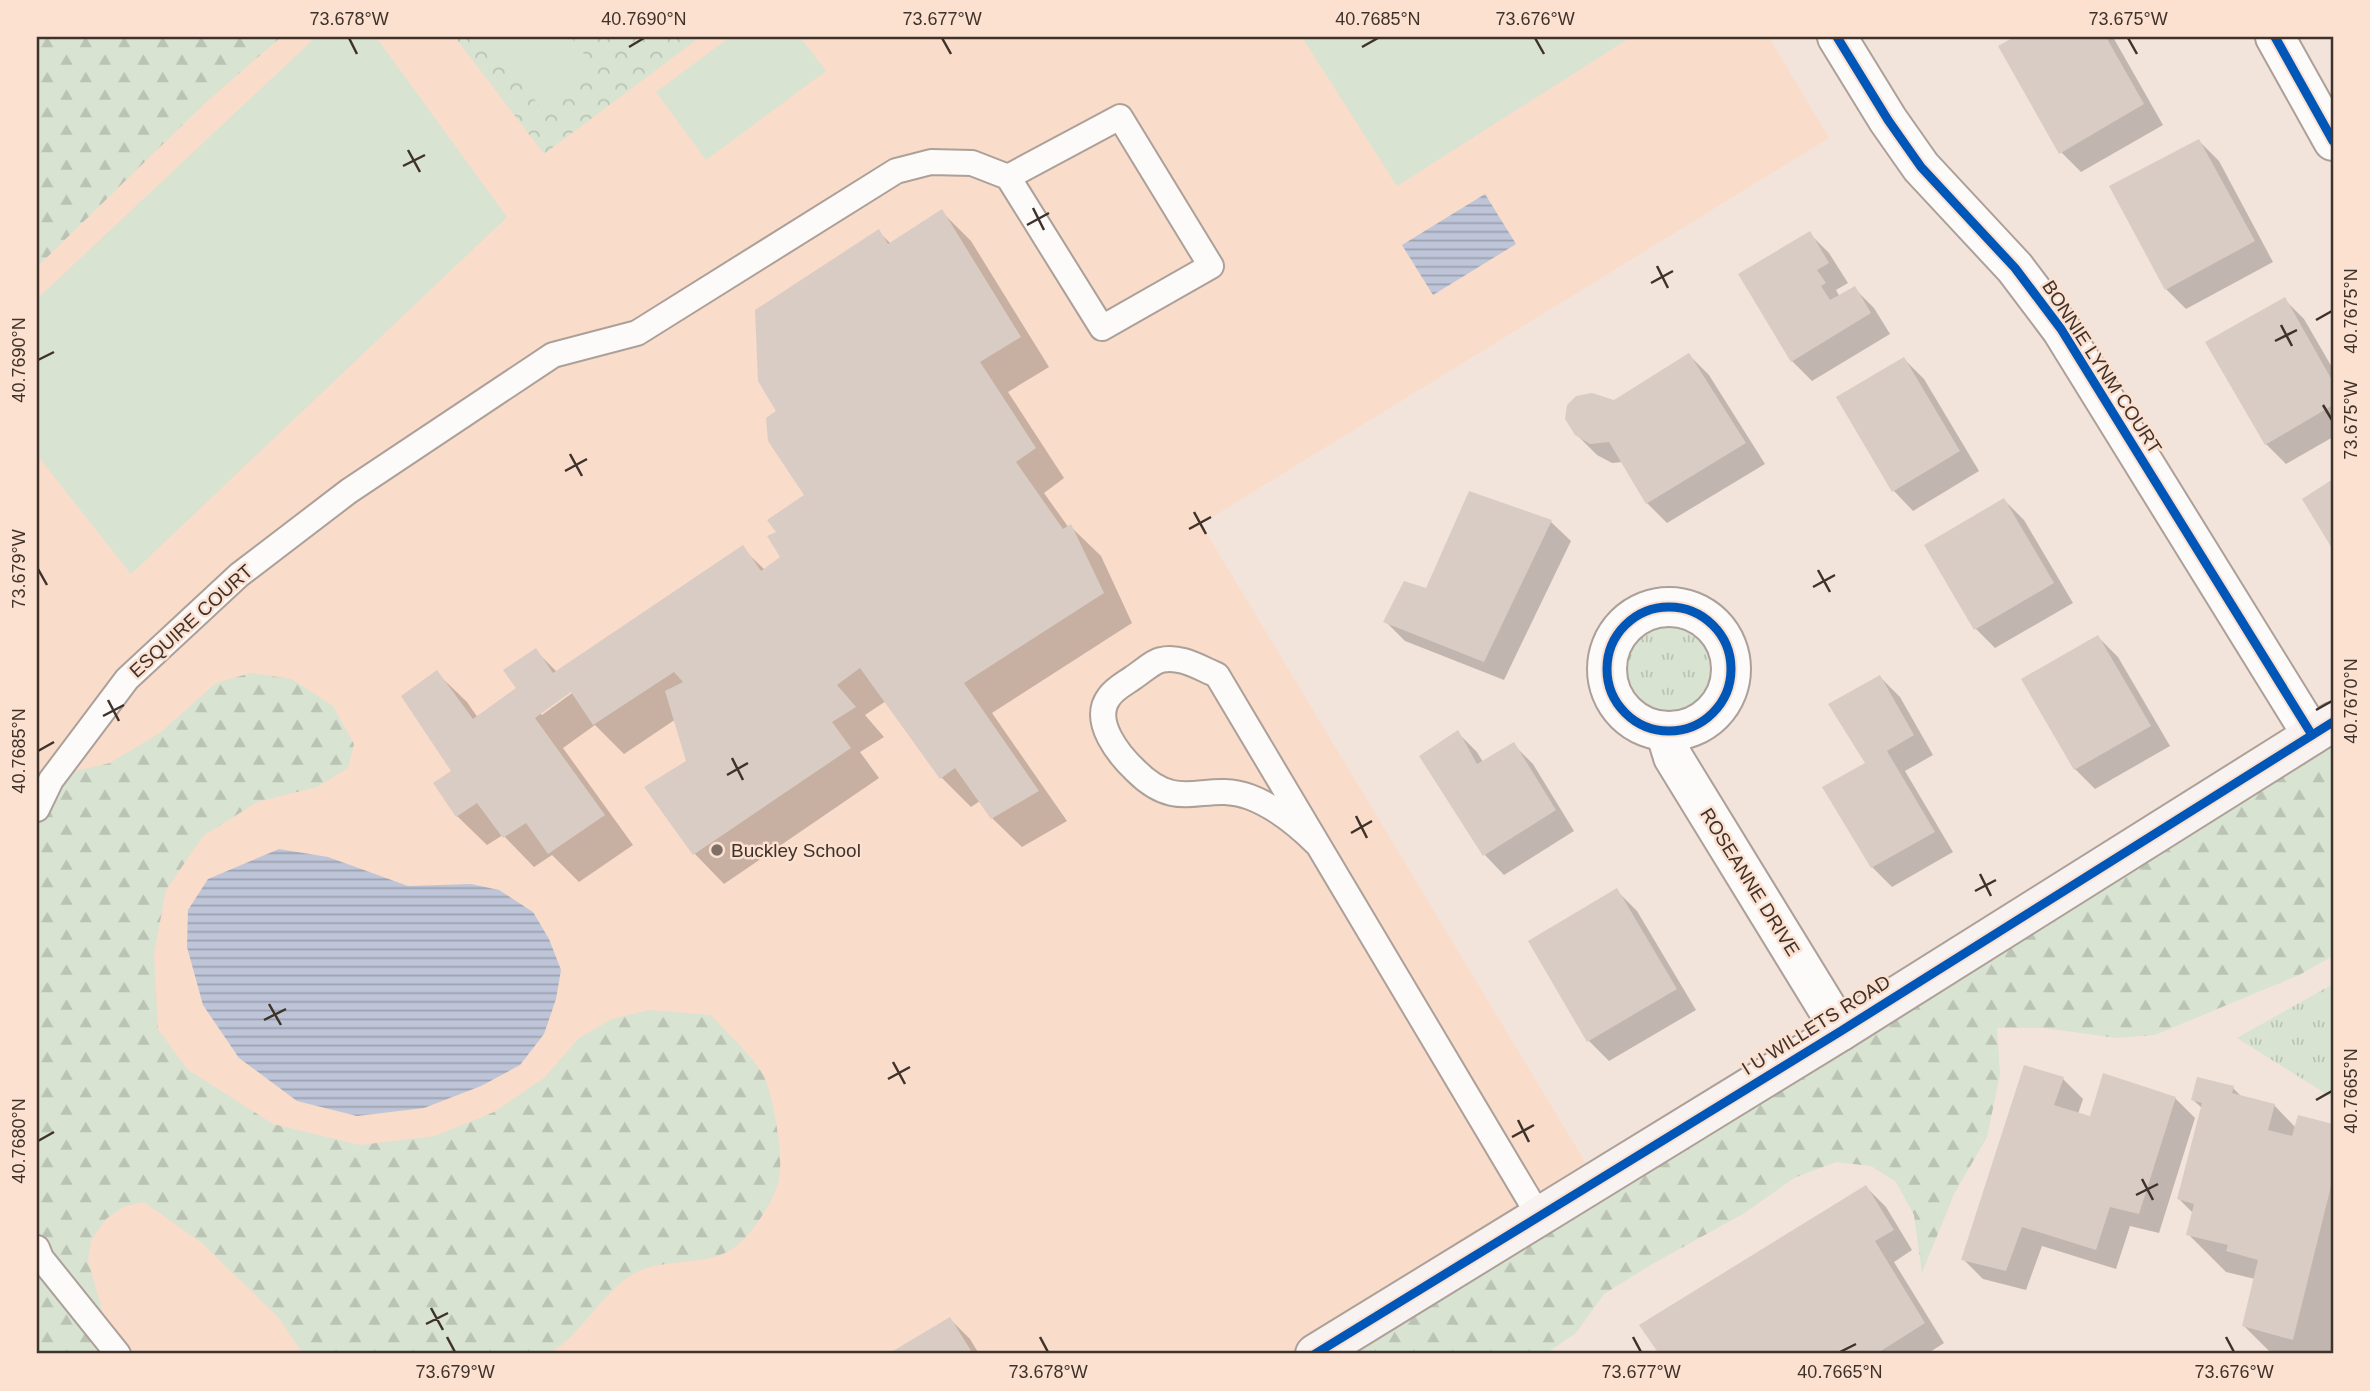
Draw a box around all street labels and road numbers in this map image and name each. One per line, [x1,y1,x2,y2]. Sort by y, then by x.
street label: BONNIE LYNM COURT [2038,277,2166,458]
street label: ESQUIRE COURT [125,560,257,682]
street label: ROSEANNE DRIVE [1696,804,1804,960]
street label: I U WILLETS ROAD [1738,971,1894,1079]

